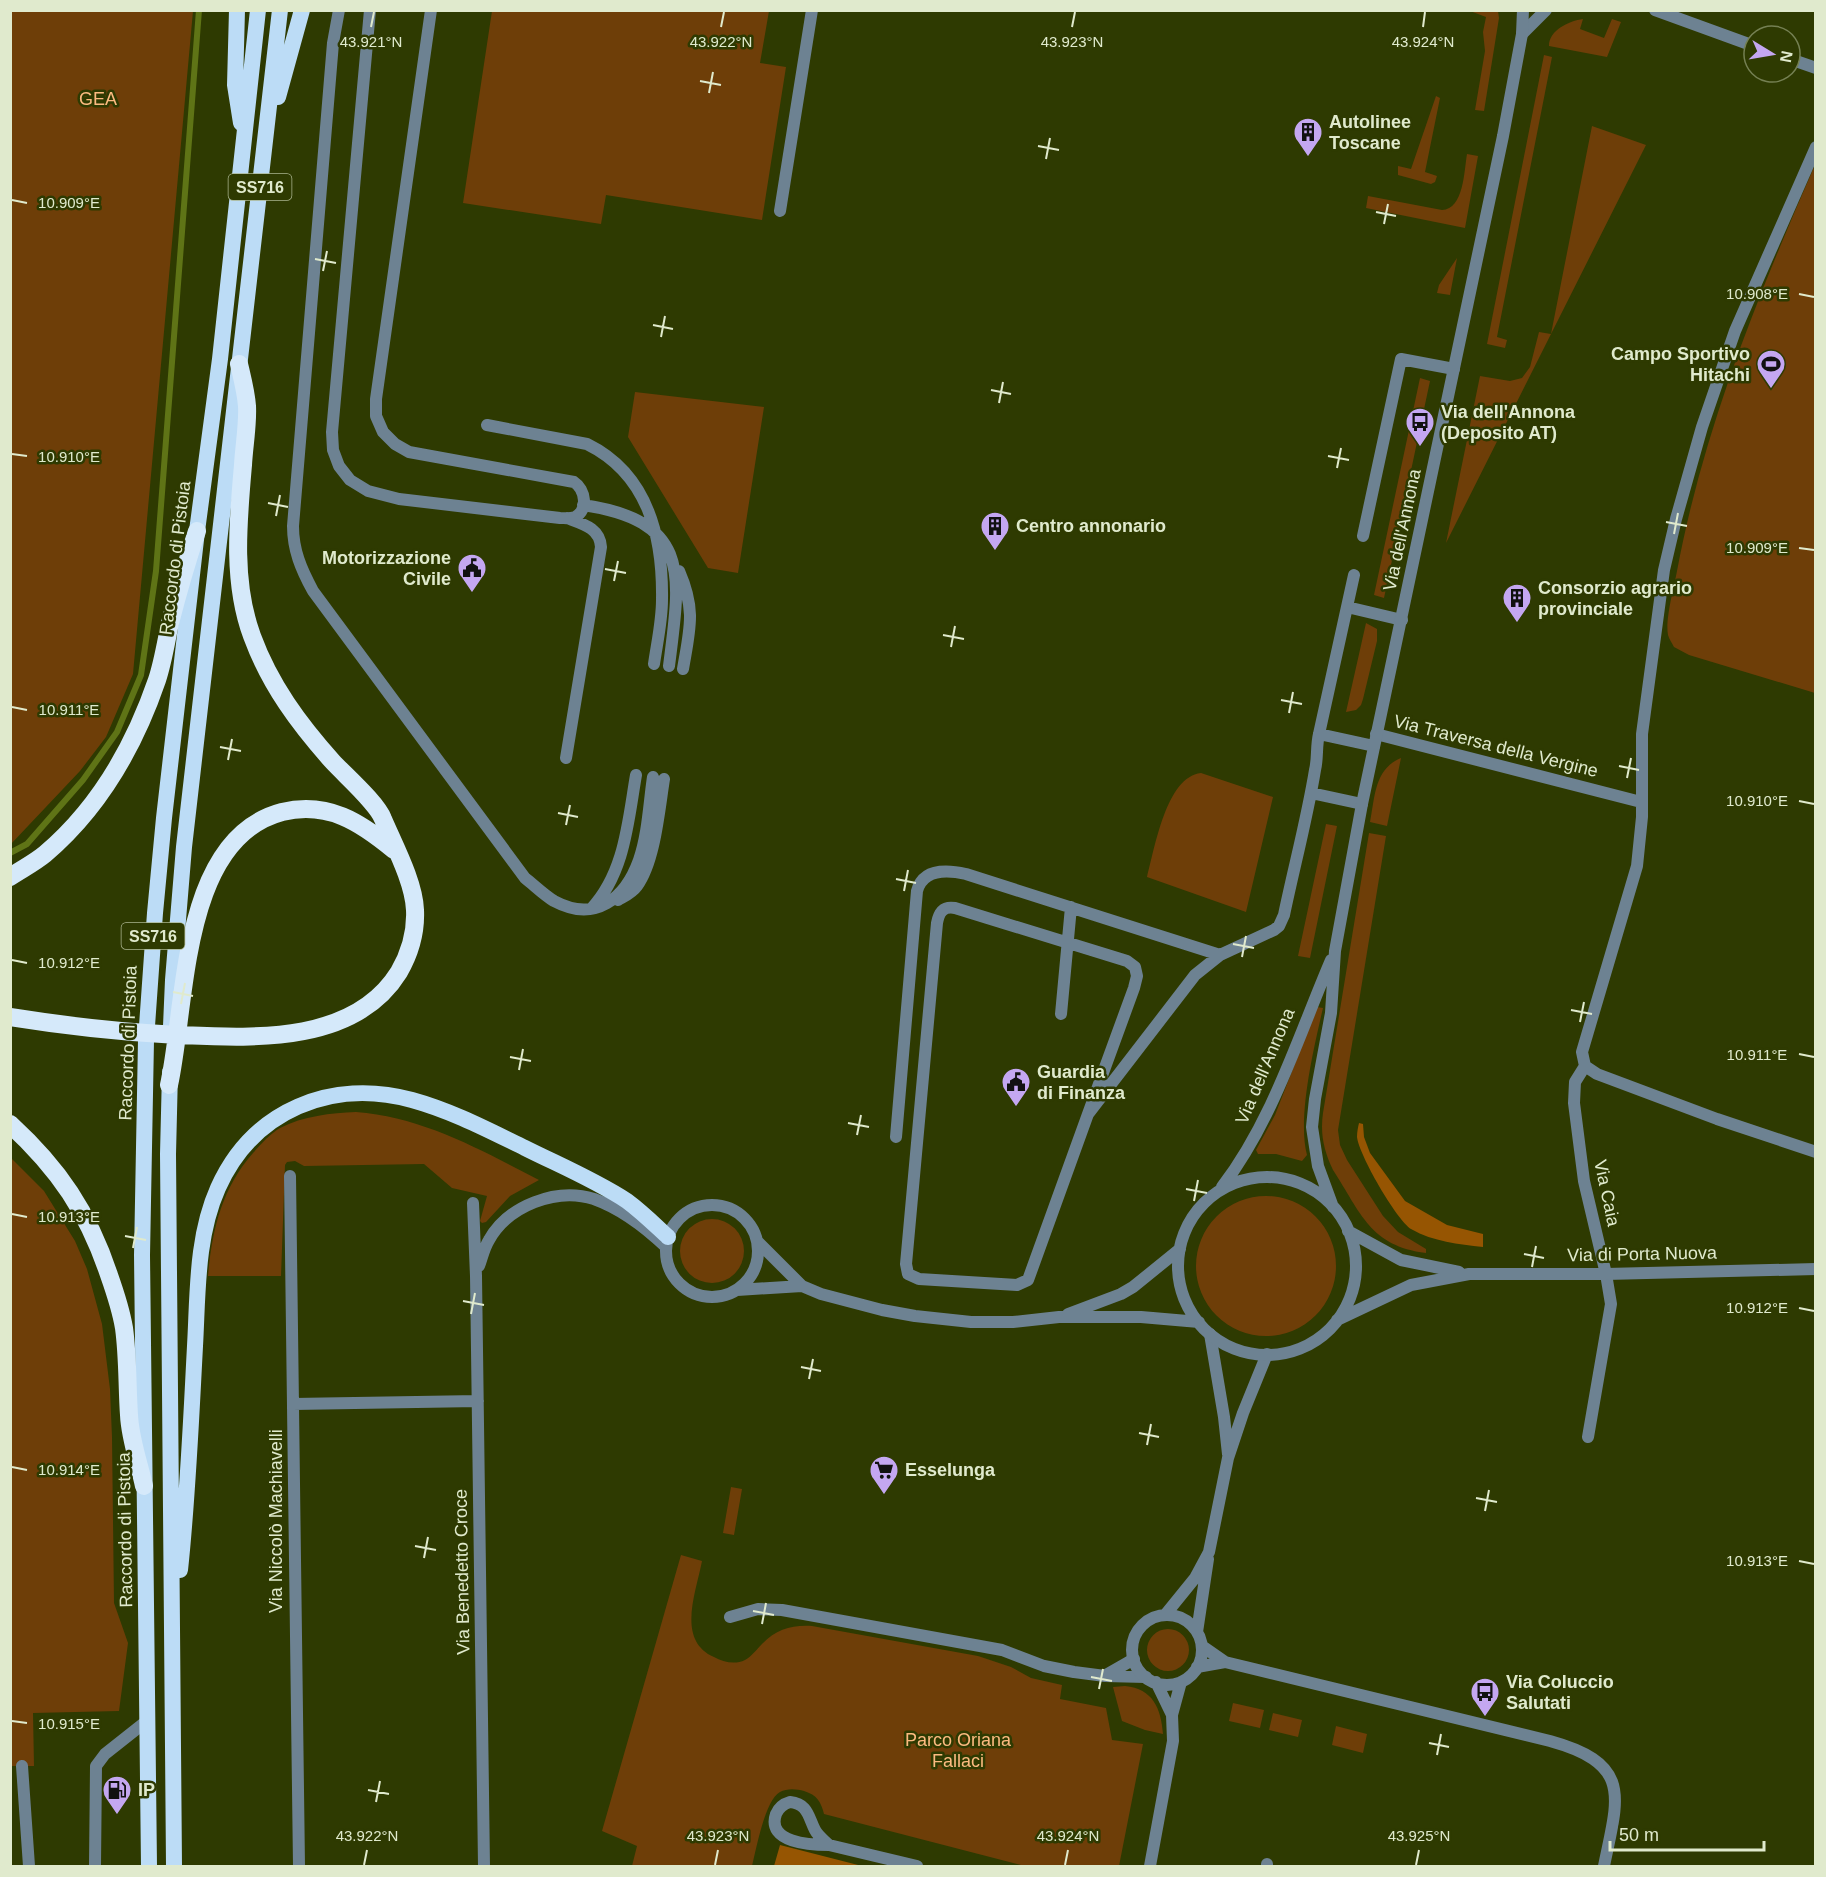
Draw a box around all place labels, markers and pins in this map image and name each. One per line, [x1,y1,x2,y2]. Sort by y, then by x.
place label: Autolinee Toscane [1329,112,1411,153]
building icon: Autolinee Toscane [1292,116,1324,158]
place label: Campo Sportivo Hitachi [1611,344,1750,385]
sports icon: Campo Sportivo Hitachi [1755,348,1787,390]
place label: Via dell'Annona (Deposito AT) [1441,402,1576,443]
bus stop icon: Via dell'Annona (Deposito AT) [1404,406,1436,448]
building icon: Centro annonario [979,510,1011,552]
place label: Centro annonario [1016,516,1166,536]
place label: Motorizzazione Civile [322,548,451,589]
public building icon: Motorizzazione Civile [456,552,488,594]
place label: Consorzio agrario provinciale [1538,578,1692,619]
building icon: Consorzio agrario provinciale [1501,582,1533,624]
place label: Guardia di Finanza [1037,1062,1126,1103]
public building icon: Guardia di Finanza [1000,1066,1032,1108]
supermarket icon: Esselunga [868,1454,900,1496]
place label: Esselunga [905,1460,996,1480]
place label: Via Coluccio Salutati [1506,1672,1614,1713]
bus stop icon: Via Coluccio Salutati [1469,1676,1501,1718]
fuel station icon: IP [101,1774,133,1816]
place label: IP [138,1780,155,1800]

